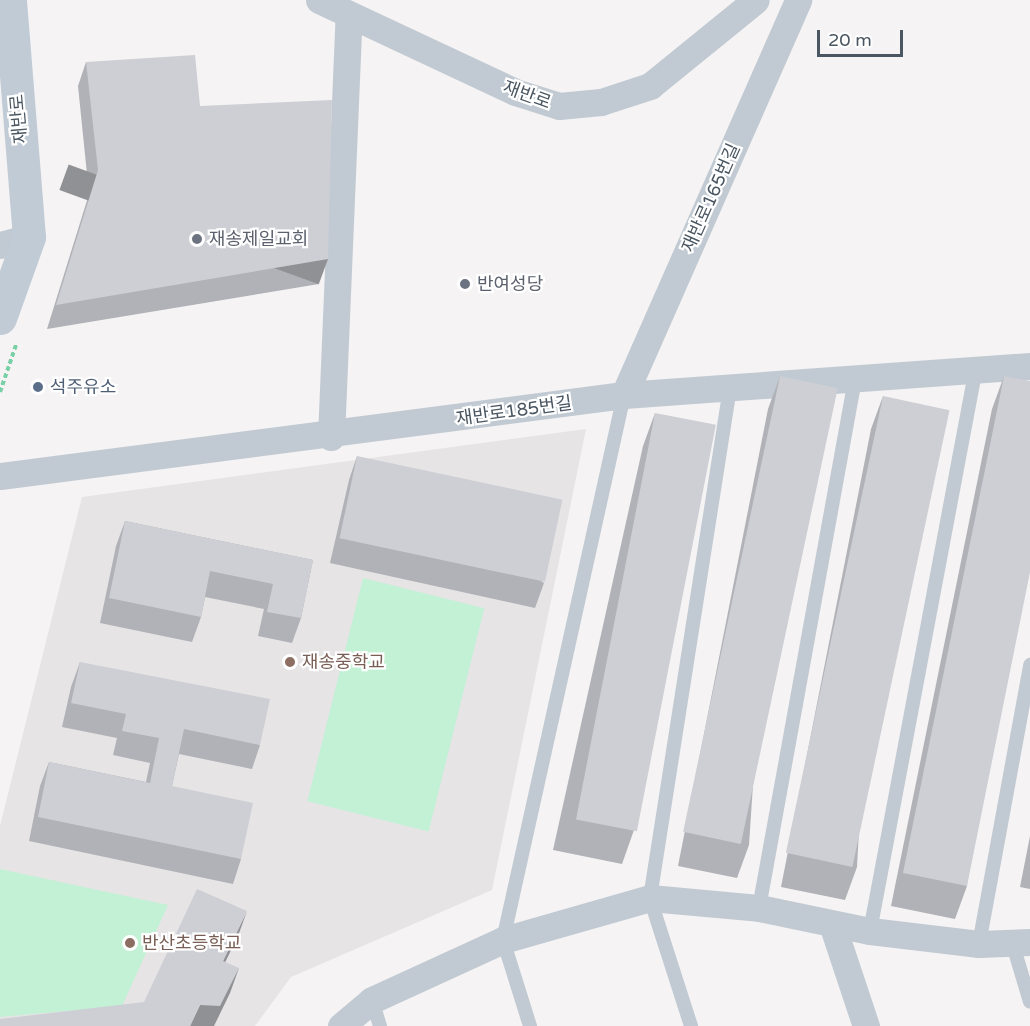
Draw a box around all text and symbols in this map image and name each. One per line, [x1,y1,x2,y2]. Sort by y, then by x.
scale bar [820,18,906,56]
text: 20 m [828,29,872,51]
street label: 재반로 [500,76,554,114]
street label: 재반로 [6,93,32,145]
street label: 재반로165번길 [677,140,745,256]
place label: 재송제일교회 [209,228,308,250]
marker: 재송제일교회 [190,232,204,246]
place label: 반여성당 [477,273,543,295]
marker: 반여성당 [458,277,472,291]
place label: 석주유소 [50,376,116,398]
marker: 석주유소 [31,380,45,394]
street label: 재반로185번길 [455,392,573,430]
place label: 재송중학교 [302,651,385,673]
marker: 재송중학교 [283,655,297,669]
place label: 반산초등학교 [142,932,241,954]
marker: 반산초등학교 [123,936,137,950]

